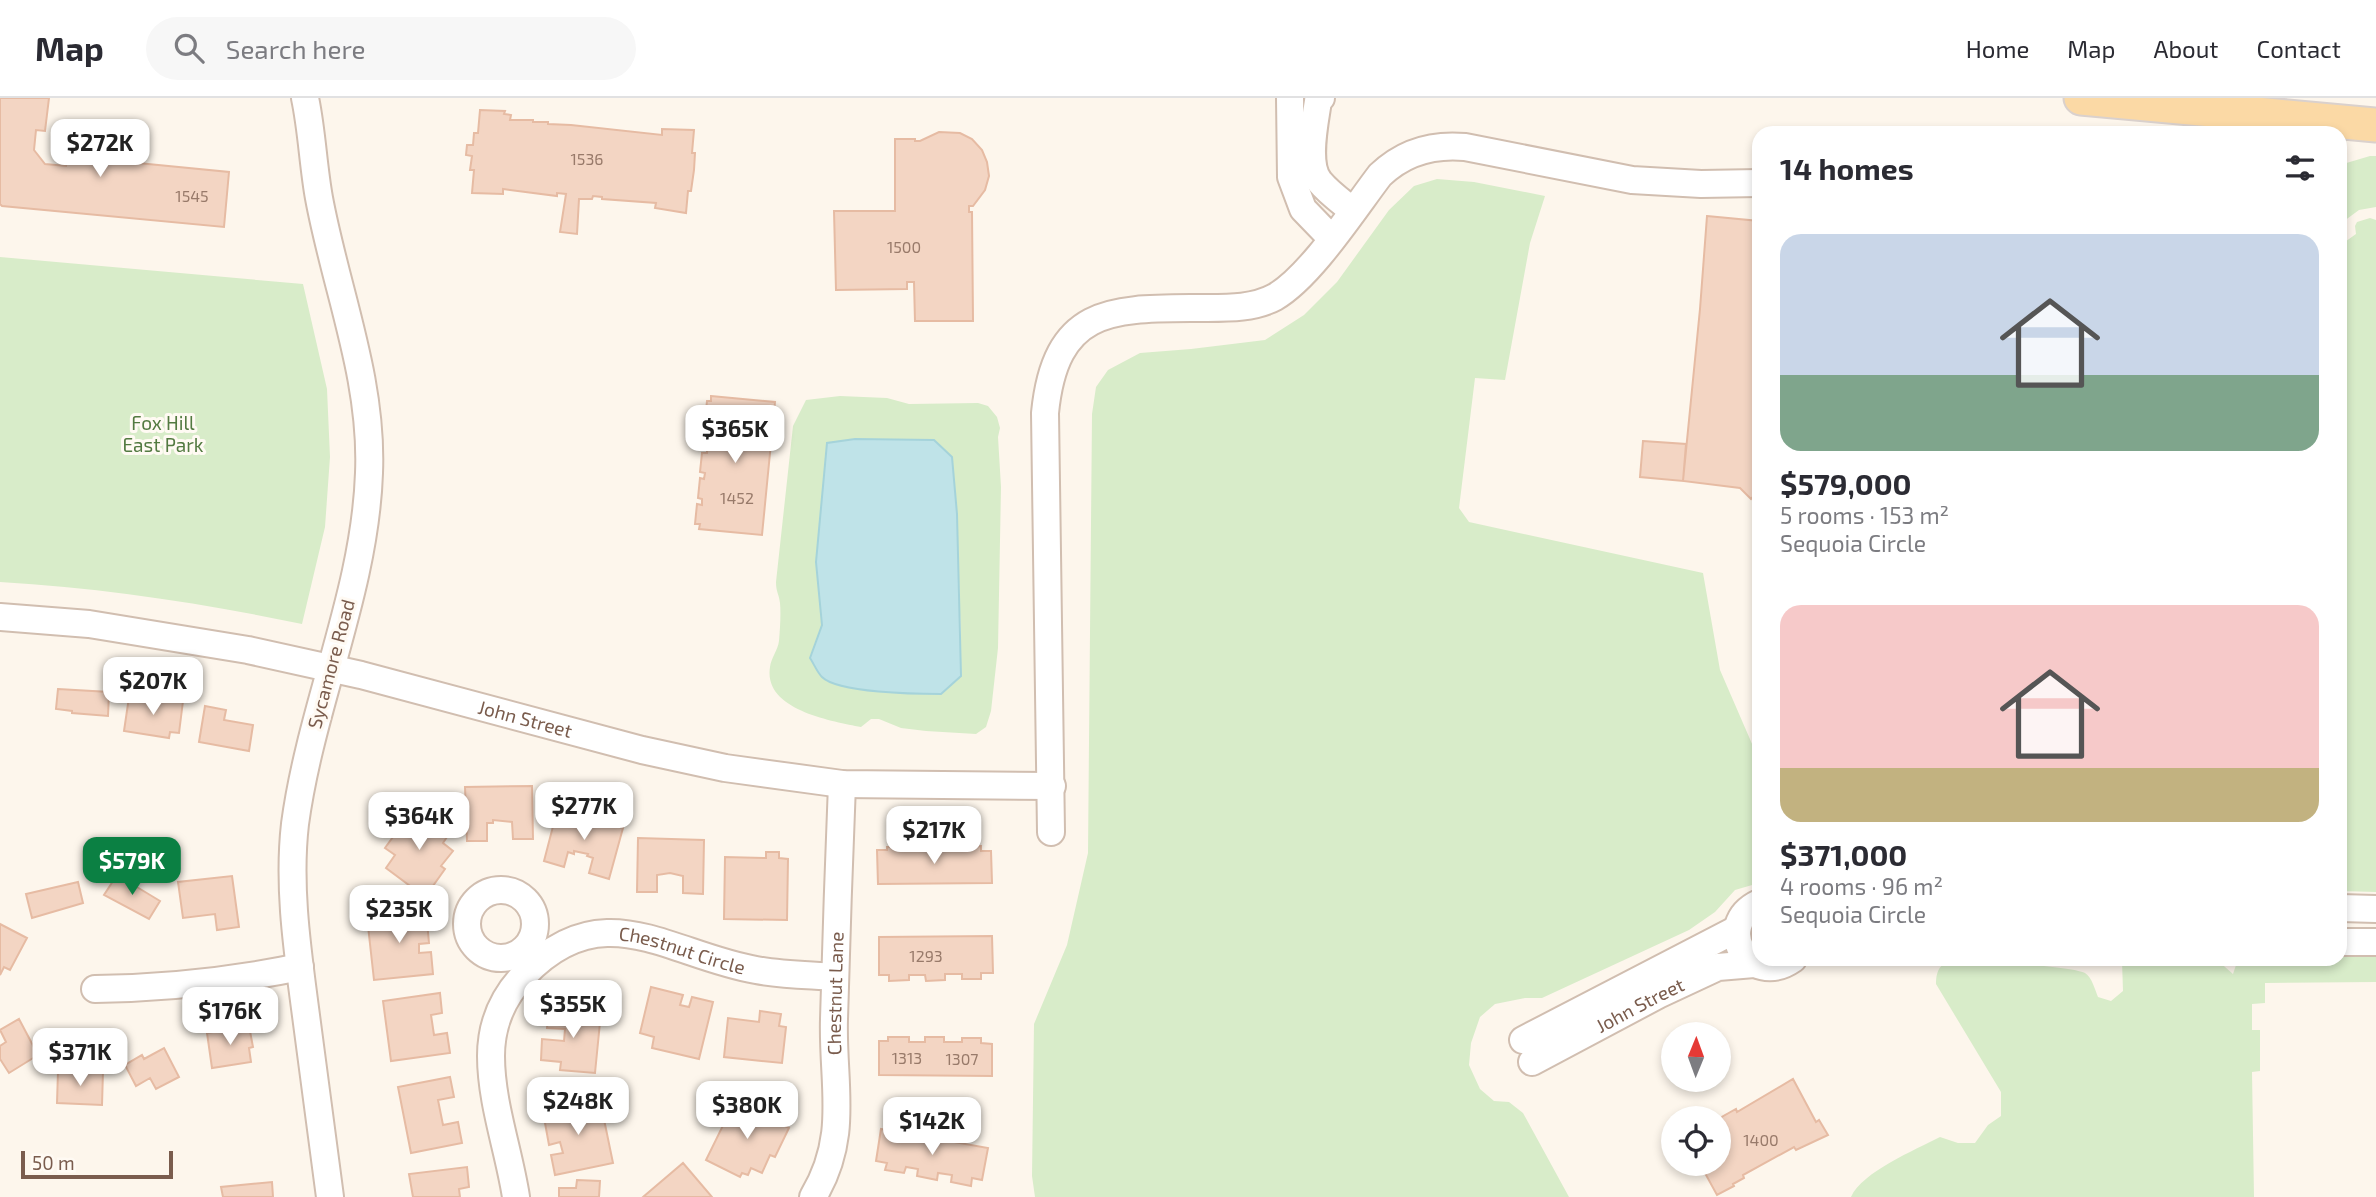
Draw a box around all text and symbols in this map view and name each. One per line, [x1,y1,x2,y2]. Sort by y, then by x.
search box [146,17,636,80]
text: Map [35,28,104,68]
icon: search [170,29,208,67]
text: Search here [226,33,365,64]
text: Home [1966,34,2029,63]
text: Map [2067,34,2115,63]
text: About [2153,34,2219,63]
text: Contact [2257,34,2341,63]
pin: $272K [51,120,149,179]
text: $272K [67,128,133,156]
house number: 1536 [571,149,604,168]
icon: filters [2281,149,2319,187]
text: 14 homes [1780,150,1914,186]
house number: 1545 [175,186,209,205]
house number: 1500 [887,237,921,256]
icon: home [1987,280,2113,406]
pin: $365K [686,406,784,465]
park label: Fox Hill East Park [122,411,204,456]
text: $365K [701,414,769,442]
text: $579,000 [1780,465,1912,501]
house number: 1452 [720,488,754,507]
text: 5 rooms · 153 m² [1780,501,1949,529]
text: Sequoia Circle [1780,529,1926,557]
street label: Sycamore Road [302,597,359,731]
icon: home [1987,651,2113,777]
pin: $207K [104,658,202,717]
text: $207K [119,666,187,694]
street label: John Street [476,695,575,742]
pin: $277K [535,782,633,842]
text: $277K [551,791,617,819]
pin: $364K [370,792,468,852]
text: $364K [384,801,454,829]
pin: $217K [885,806,983,866]
text: $217K [902,815,966,843]
text: $371,000 [1780,836,1907,872]
pin: $579K [83,838,181,897]
text: $579K [99,846,165,874]
text: 4 rooms · 96 m² [1780,872,1943,900]
pin: $235K [350,886,448,945]
text: $235K [365,894,433,922]
text: Sequoia Circle [1780,900,1926,928]
street label: Chestnut Circle [618,921,748,979]
street label: Chestnut Lane [822,931,848,1056]
house number: 1293 [909,946,943,965]
street label: John Street [1592,972,1688,1037]
pin: $355K [524,981,622,1040]
pin: $176K [181,988,279,1047]
text: $355K [540,989,606,1017]
text: $176K [198,996,262,1024]
north arrow [1661,1022,1731,1092]
map controls [1661,1022,1731,1176]
pin: $371K [31,1028,129,1088]
text: $371K [48,1037,112,1065]
house number: 1313 [892,1048,922,1067]
house number: 1307 [945,1049,979,1068]
pin: $248K [529,1077,627,1137]
pin: $380K [698,1082,796,1141]
text: $248K [543,1086,613,1114]
text: $380K [712,1090,782,1118]
pin: $142K [883,1098,981,1157]
text: $142K [899,1106,965,1134]
button: locate [1661,1106,1731,1176]
house number: 1400 [1743,1130,1779,1149]
scale bar [21,1148,173,1180]
text: 50 m [32,1151,75,1174]

